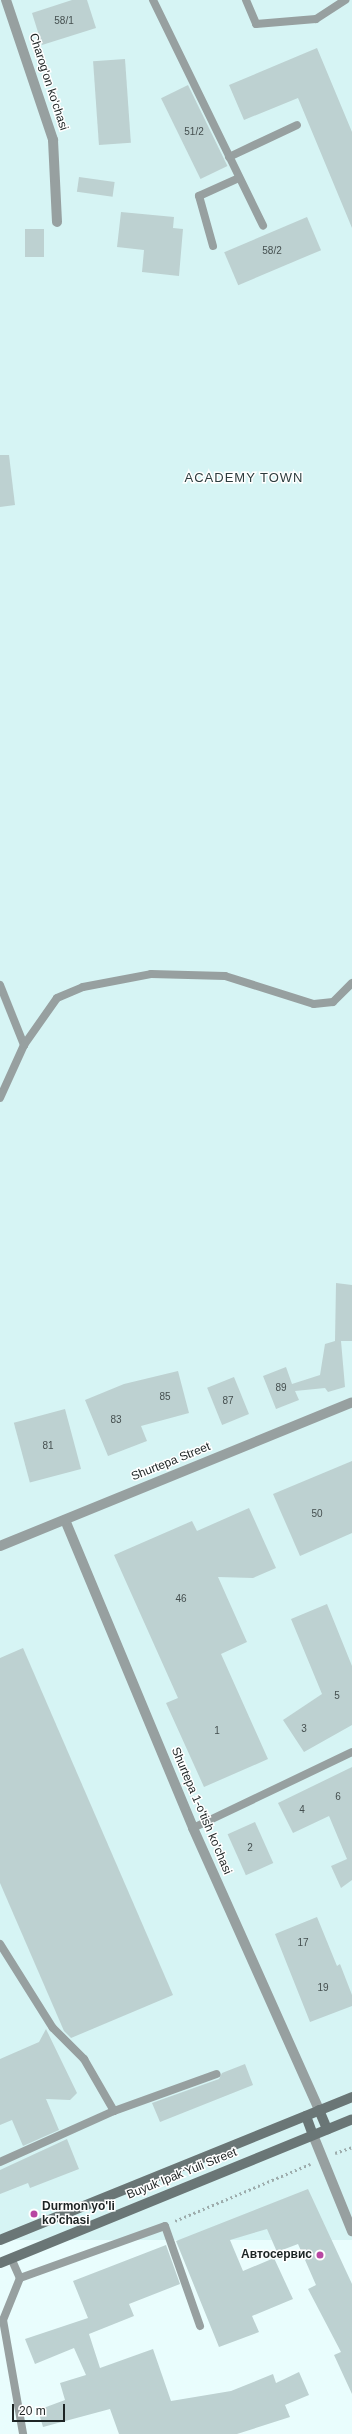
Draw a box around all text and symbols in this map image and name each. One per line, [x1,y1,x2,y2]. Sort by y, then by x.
house number: 58/1 [54,15,74,27]
street label: Charog'on ko'chasi [25,32,71,132]
house number: 51/2 [184,126,204,138]
house number: 58/2 [262,245,282,257]
district label: ACADEMY TOWN [184,470,304,486]
house number: 89 [275,1382,287,1394]
house number: 85 [159,1391,171,1403]
house number: 87 [222,1395,234,1407]
house number: 83 [110,1414,122,1426]
house number: 81 [42,1440,54,1452]
street label: Shurtepa Street [129,1440,213,1484]
house number: 50 [311,1508,323,1520]
house number: 46 [175,1593,187,1605]
house number: 5 [334,1690,340,1702]
house number: 3 [301,1723,307,1735]
house number: 1 [214,1725,220,1737]
street label: Shurtepa 1-o'tish ko'chasi [168,1745,234,1877]
house number: 6 [335,1791,341,1803]
house number: 4 [299,1804,305,1816]
house number: 2 [247,1842,253,1854]
house number: 17 [297,1937,309,1949]
house number: 19 [317,1982,329,1994]
street label: Buyuk Ipak Yuli Street [125,2145,239,2203]
place label: Durmon yo'li ko'chasi [42,2200,115,2228]
marker: Durmon yo'li ko'chasi [29,2209,39,2219]
place label: Автосервис [241,2248,312,2262]
marker: Автосервис [315,2250,325,2260]
scale bar [14,2396,67,2422]
text: 20 m [19,2404,46,2418]

